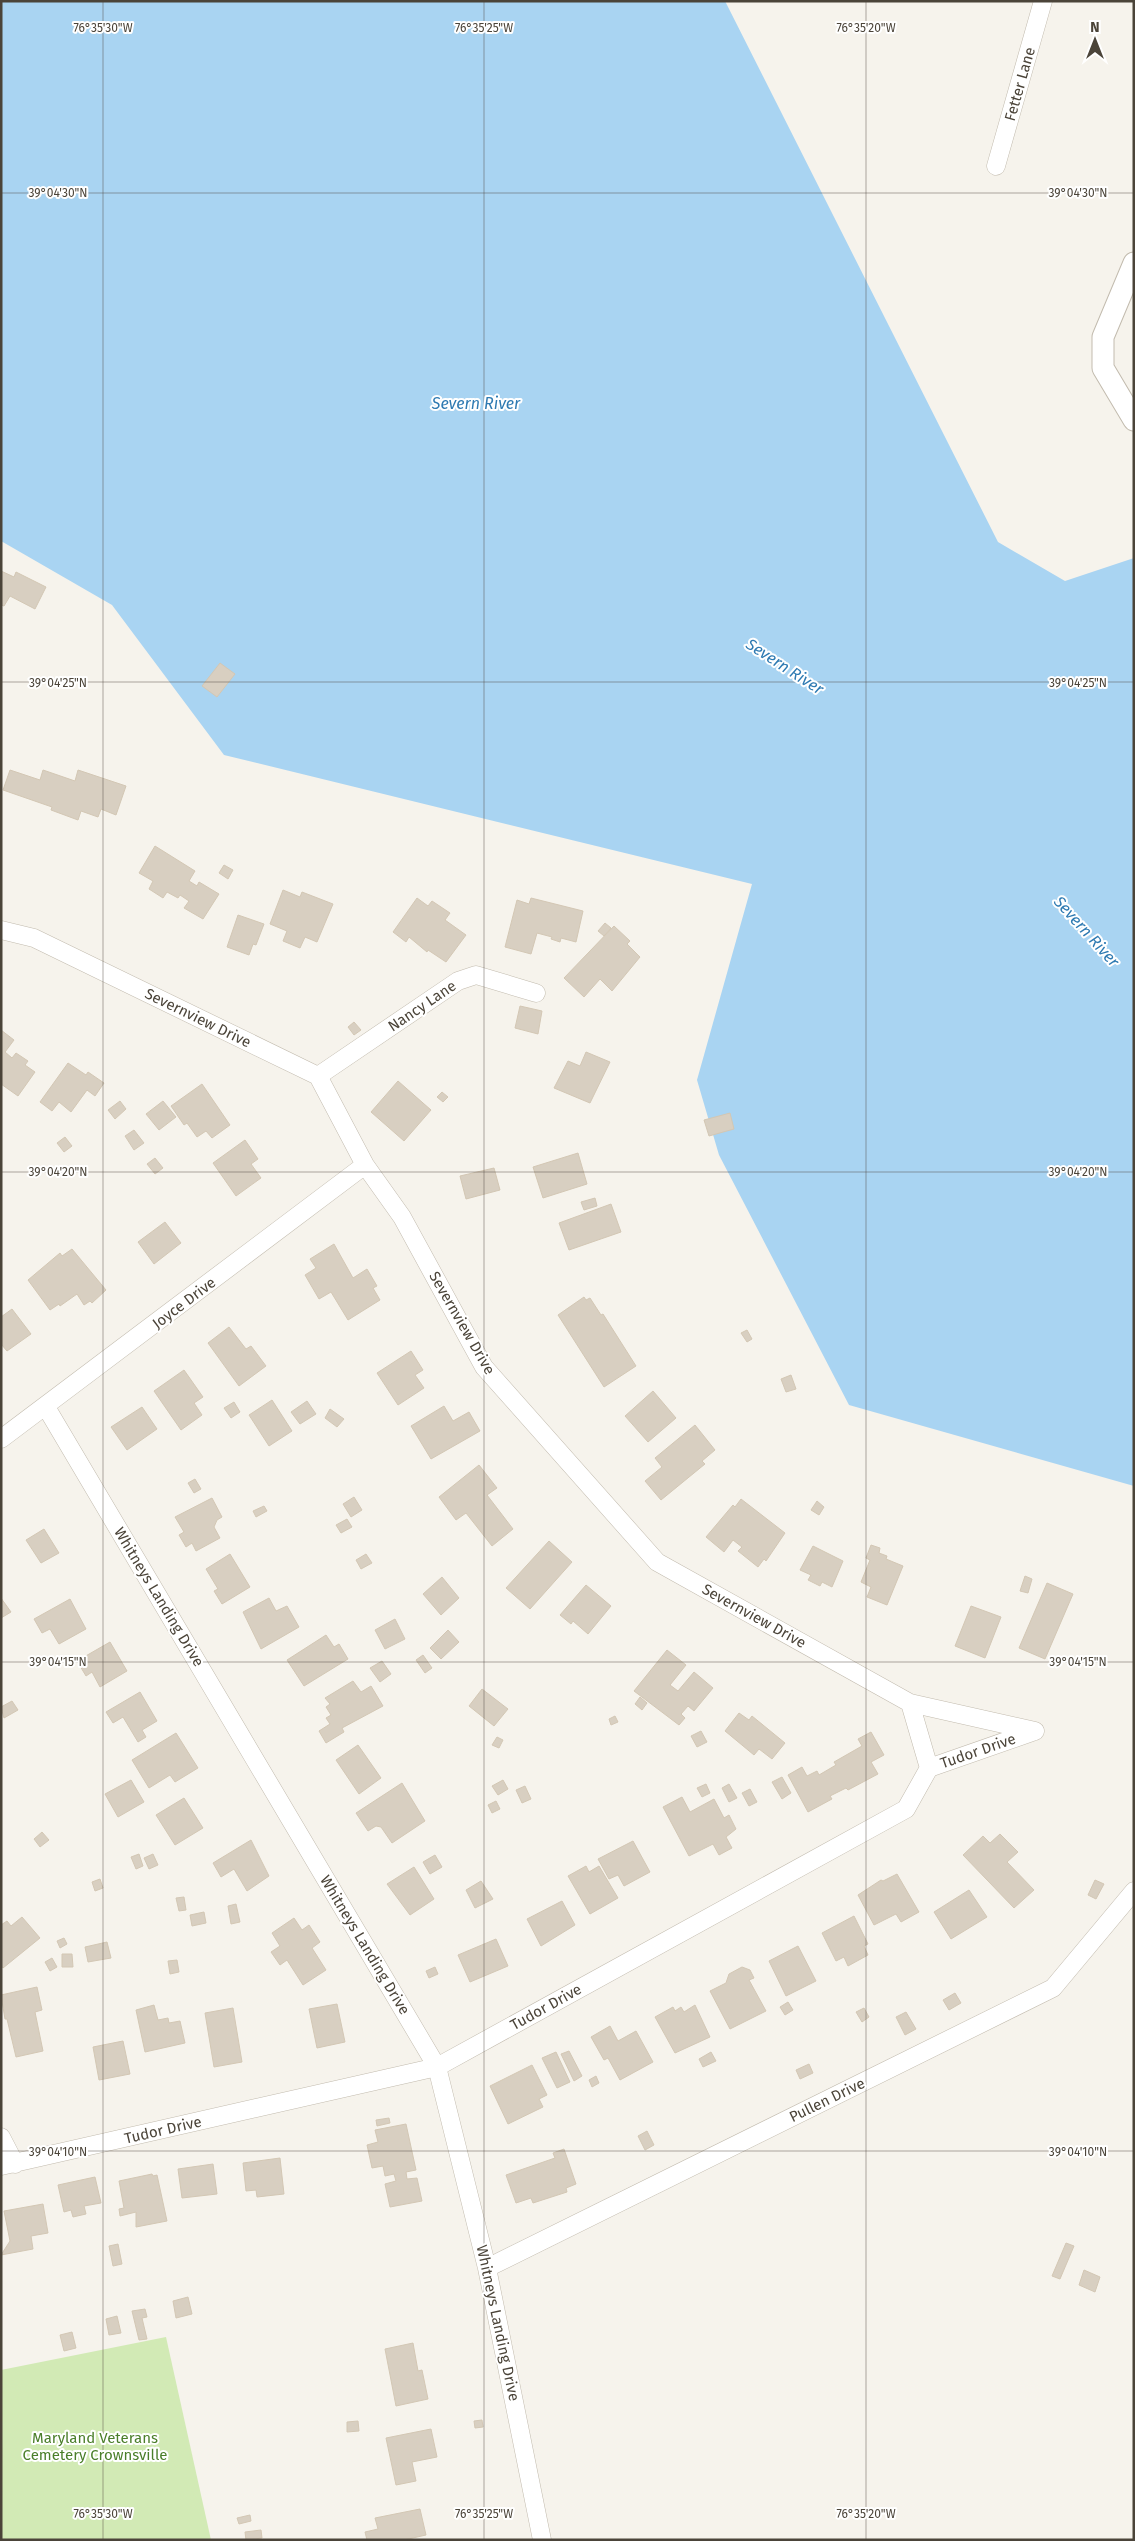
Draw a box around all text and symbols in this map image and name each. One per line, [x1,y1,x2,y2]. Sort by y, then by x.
north arrow [1070,15,1120,65]
text: N [1090,19,1100,36]
text: 76°35'30"W [73,21,133,35]
text: 76°35'25"W [455,21,513,35]
text: 76°35'20"W [836,21,896,35]
street label: Fetter Lane [1001,45,1039,123]
text: 39°04'30"N [28,186,88,200]
text: 39°04'30"N [1048,186,1108,200]
water label: Severn River [431,394,521,413]
water label: Severn River [742,634,828,699]
text: 39°04'25"N [29,676,87,690]
text: 39°04'25"N [1049,676,1107,690]
water label: Severn River [1049,891,1124,971]
street label: Nancy Lane [385,977,459,1035]
street label: Severnview Drive [142,984,254,1052]
text: 39°04'20"N [28,1165,88,1179]
text: 39°04'20"N [1048,1165,1108,1179]
street label: Severnview Drive [425,1268,499,1378]
street label: Joyce Drive [149,1273,219,1333]
street label: Whitneys Landing Drive [110,1524,208,1670]
street label: Severnview Drive [699,1580,809,1652]
text: 39°04'15"N [29,1655,87,1669]
text: 39°04'15"N [1049,1655,1107,1669]
street label: Tudor Drive [938,1730,1018,1772]
street label: Whitneys Landing Drive [316,1872,414,2018]
street label: Tudor Drive [507,1980,585,2034]
street label: Pullen Drive [786,2074,868,2126]
street label: Tudor Drive [123,2112,203,2148]
text: 39°04'10"N [29,2145,87,2159]
text: 39°04'10"N [1049,2145,1107,2159]
street label: Whitneys Landing Drive [473,2243,523,2403]
park label: Maryland Veterans Cemetery Crownsville [23,2429,167,2464]
text: 76°35'30"W [73,2507,133,2521]
text: 76°35'25"W [455,2507,513,2521]
text: 76°35'20"W [836,2507,896,2521]

